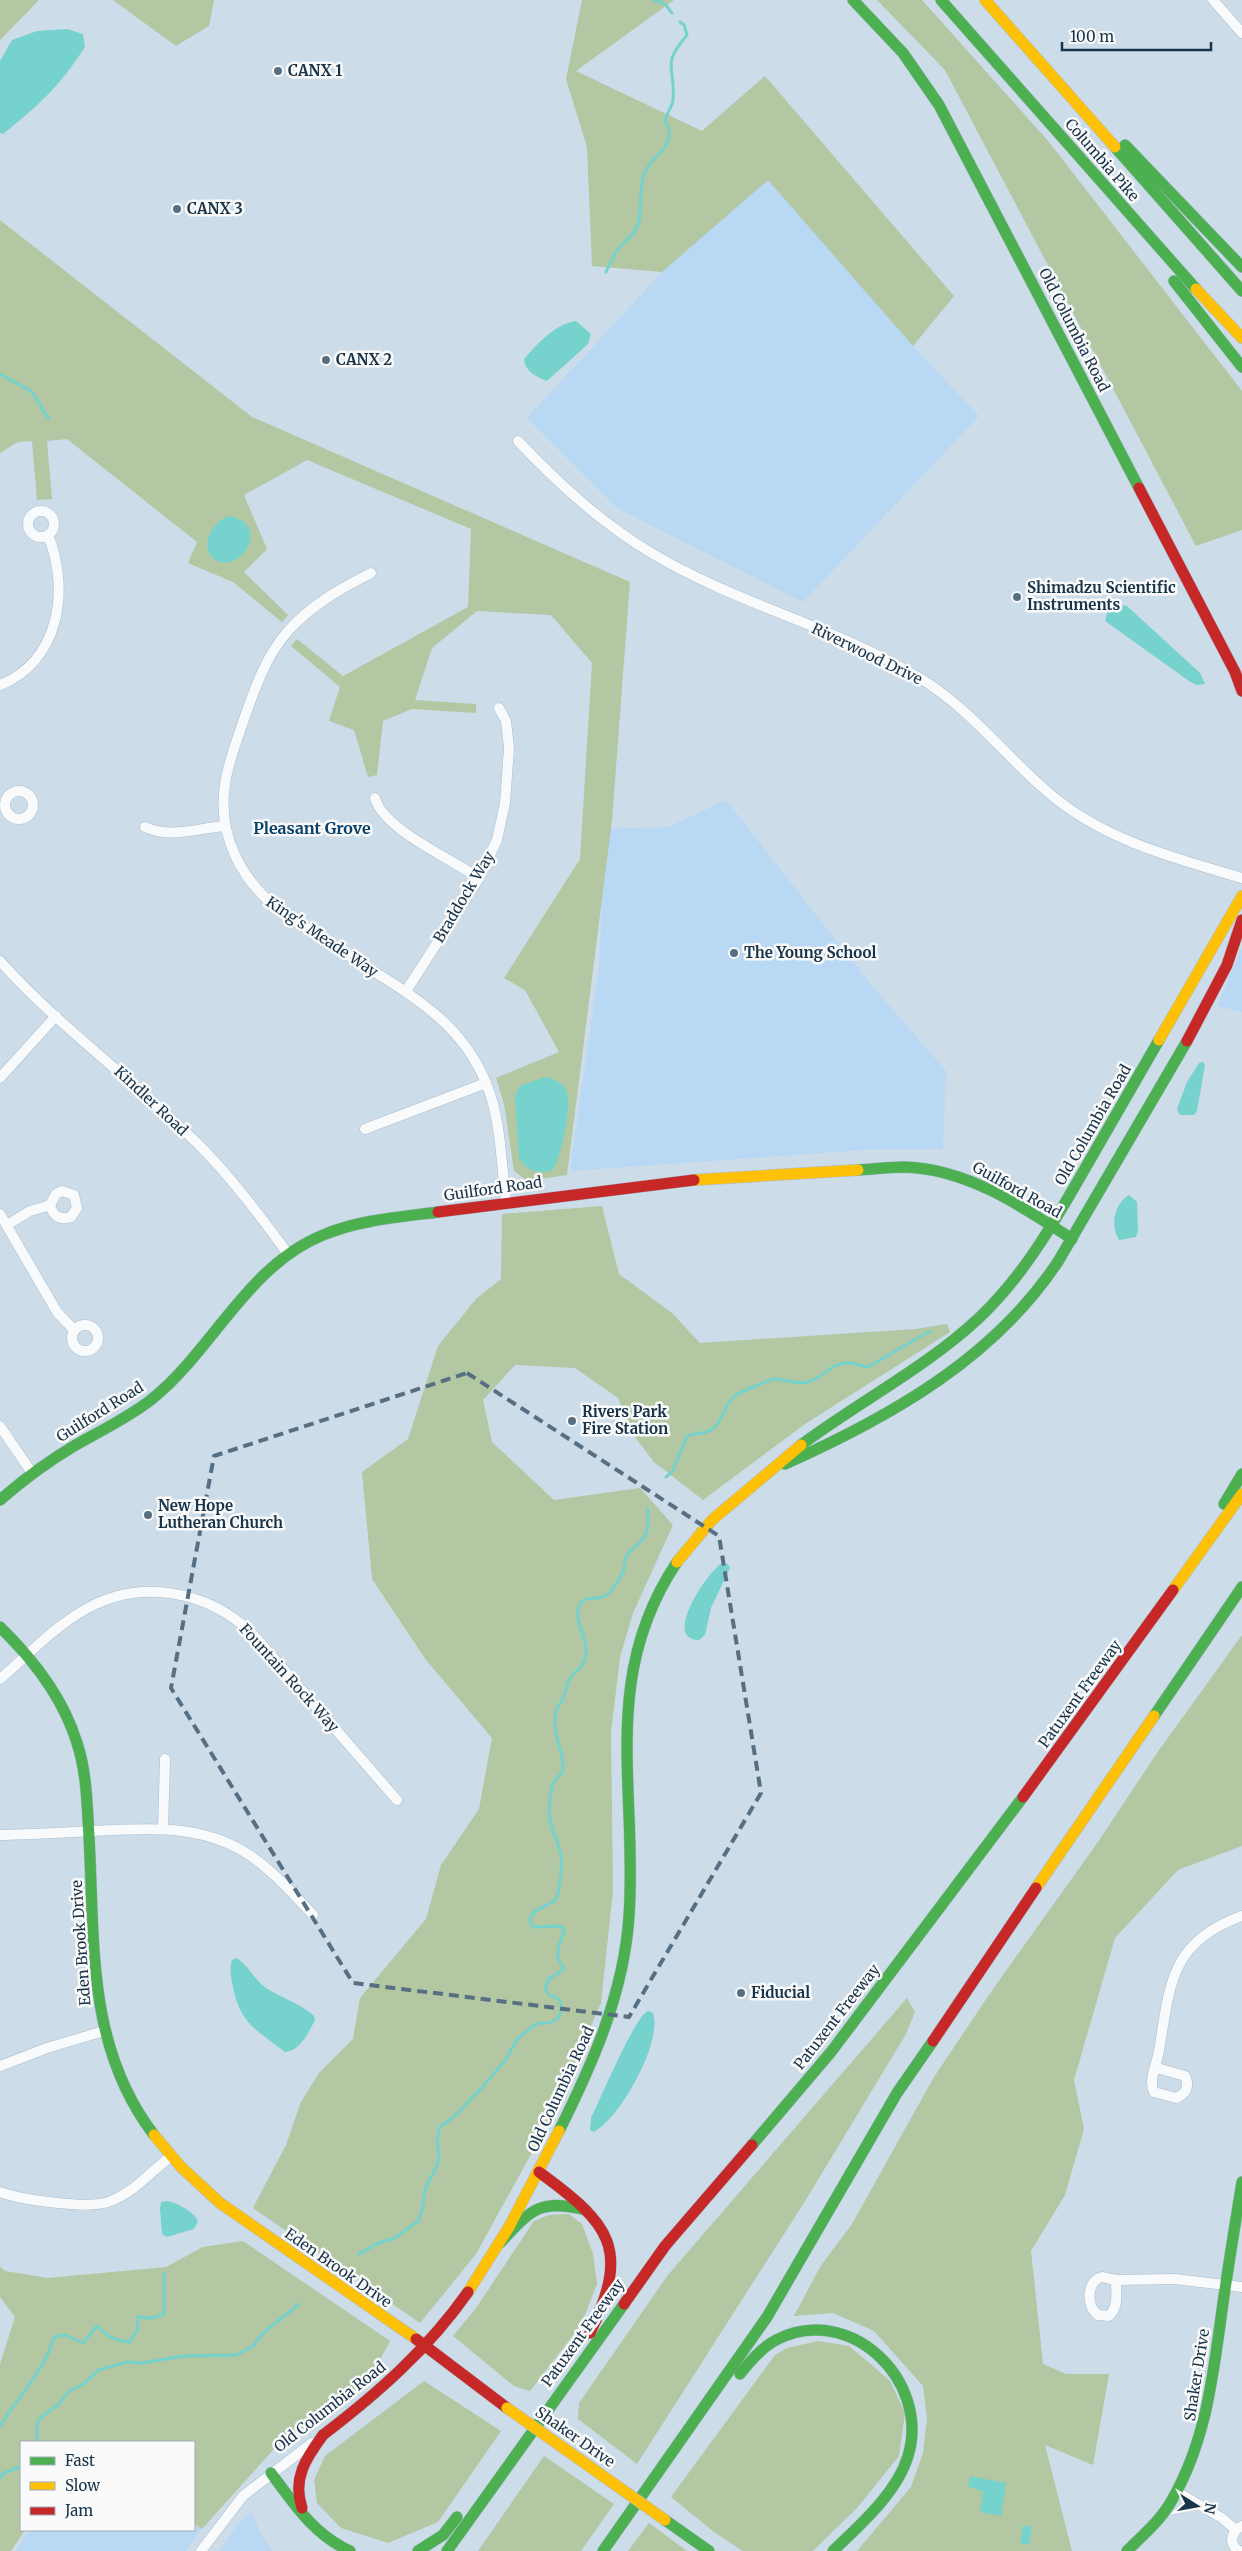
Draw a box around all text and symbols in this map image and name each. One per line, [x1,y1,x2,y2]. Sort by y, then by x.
scale bar [1062,20,1211,52]
text: 100 m [1070,27,1114,46]
place label: CANX 1 [288,61,342,80]
marker: CANX 1 [272,65,284,77]
street label: Columbia Pike [1061,114,1144,205]
place label: CANX 3 [187,199,243,218]
marker: CANX 3 [171,203,183,215]
street label: Old Columbia Road [1035,265,1114,395]
place label: CANX 2 [336,350,392,369]
marker: CANX 2 [320,354,332,366]
place label: Shimadzu Scientific Instruments [1027,578,1176,614]
marker: Shimadzu Scientific Instruments [1011,591,1023,603]
street label: Riverwood Drive [809,619,926,689]
district label: Pleasant Grove [253,818,371,838]
street label: Braddock Way [429,847,498,946]
street label: King's Meade Way [263,892,382,981]
place label: The Young School [744,943,876,962]
marker: The Young School [728,947,740,959]
street label: Old Columbia Road [1050,1061,1135,1189]
street label: Kindler Road [111,1062,192,1140]
street label: Guilford Road [969,1157,1065,1222]
street label: Guilford Road [443,1172,543,1205]
street label: Guilford Road [53,1377,147,1446]
place label: Rivers Park Fire Station [582,1402,668,1438]
marker: Rivers Park Fire Station [566,1415,578,1427]
place label: New Hope Lutheran Church [158,1496,283,1532]
marker: New Hope Lutheran Church [142,1509,154,1521]
street label: Fountain Rock Way [236,1619,343,1736]
street label: Patuxent Freeway [1034,1636,1125,1751]
street label: Eden Brook Drive [67,1879,94,2007]
street label: Patuxent Freeway [790,1960,884,2073]
place label: Fiducial [751,1983,810,2002]
marker: Fiducial [735,1987,747,1999]
street label: Old Columbia Road [523,2023,598,2155]
street label: Eden Brook Drive [281,2224,396,2312]
street label: Patuxent Freeway [537,2275,628,2390]
street label: Shaker Drive [1180,2327,1213,2422]
street label: Old Columbia Road [270,2357,389,2456]
street label: Shaker Drive [532,2402,619,2471]
legend [20,2441,195,2531]
text: Fast [65,2451,95,2470]
text: Slow [65,2476,100,2495]
north arrow [1172,2481,1222,2531]
text: Jam [64,2501,93,2520]
text: N [1200,2501,1220,2516]

